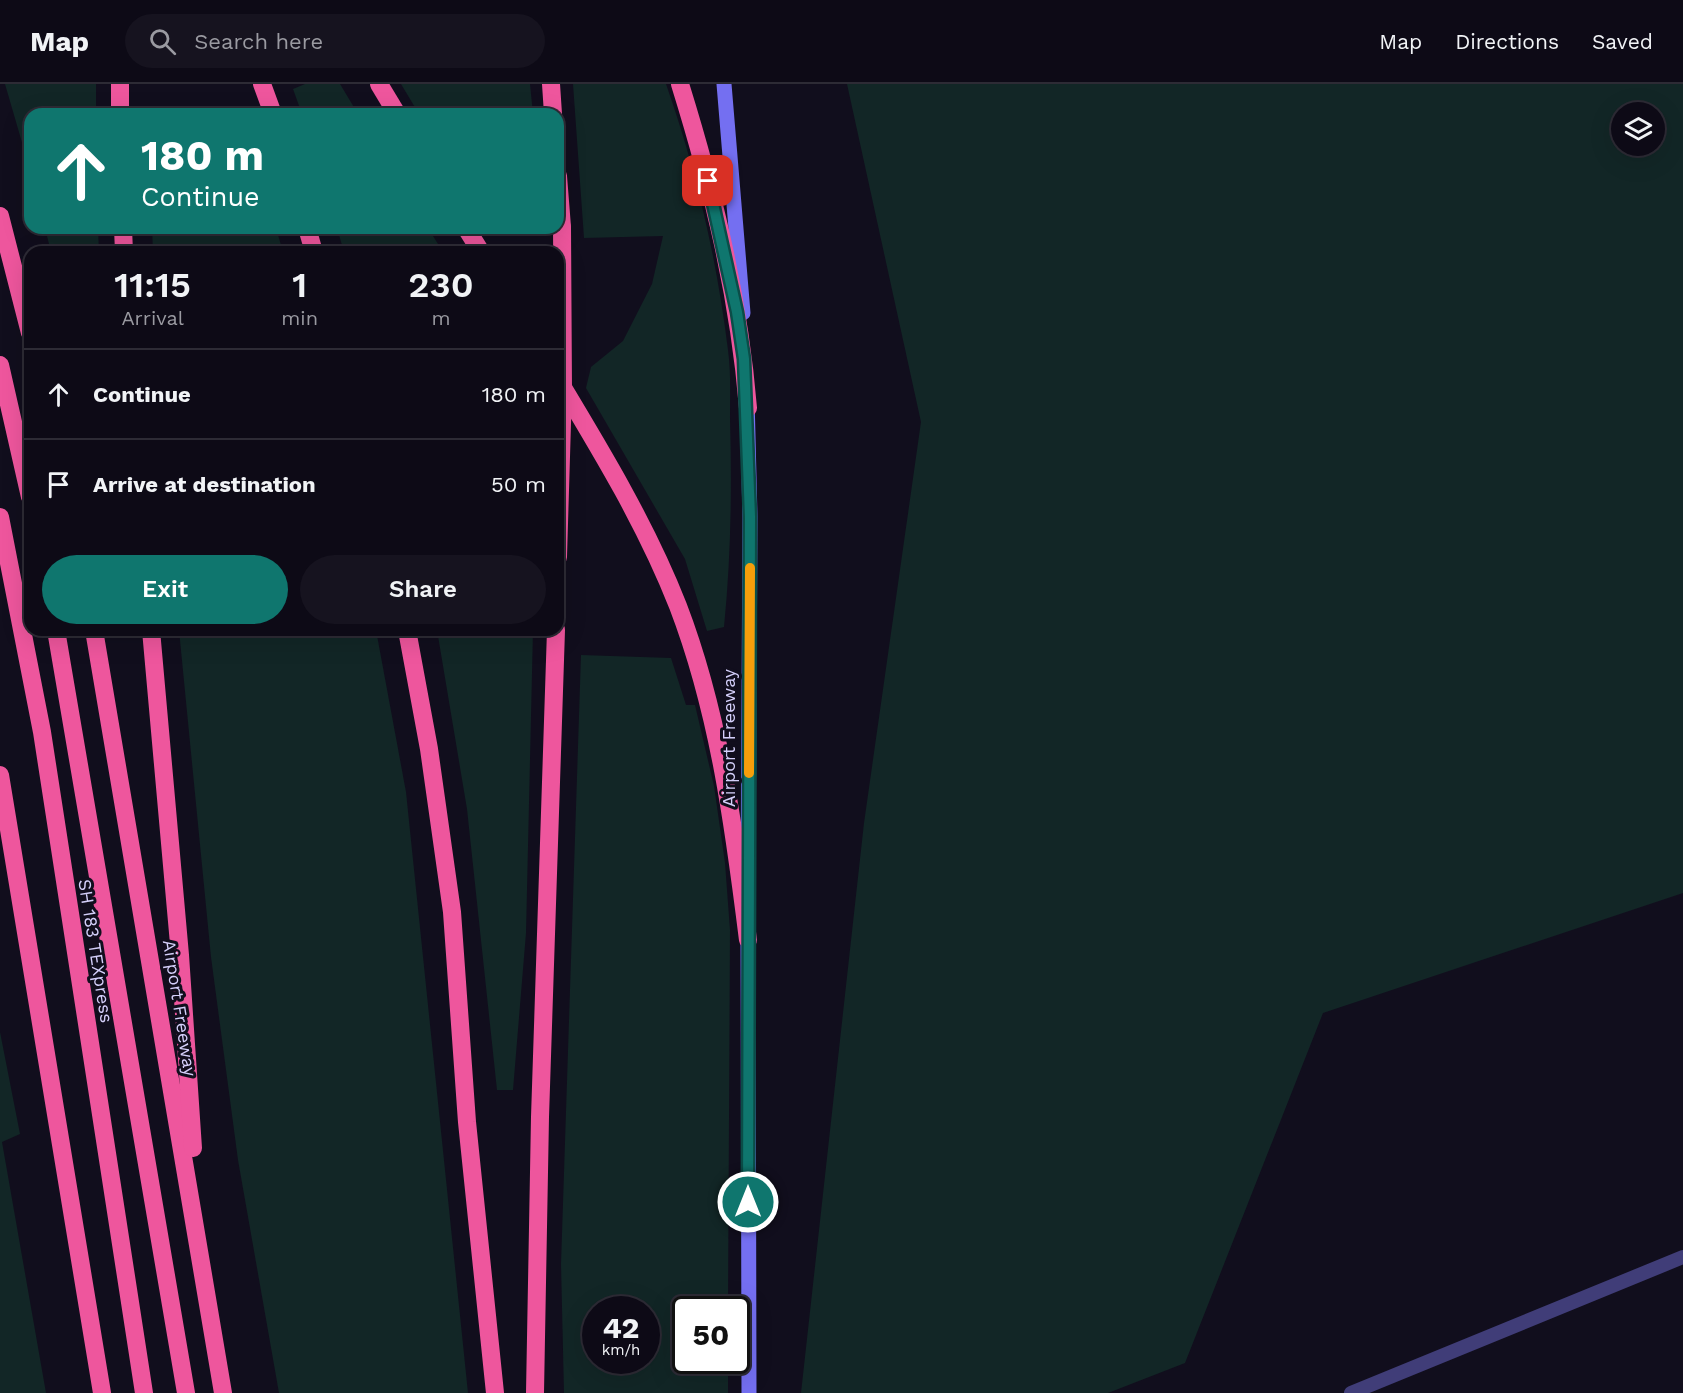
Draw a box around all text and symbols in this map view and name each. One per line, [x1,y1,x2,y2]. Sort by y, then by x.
search box [125,14,545,68]
text: Map [30,25,89,58]
icon: search [146,25,179,58]
text: Search here [194,29,323,54]
text: Map [1379,29,1422,54]
text: Directions [1455,29,1559,54]
text: Saved [1592,29,1653,54]
map controls [1611,102,1665,156]
button: layers [1611,102,1665,156]
text: 180 m [141,131,264,180]
icon: ahead [42,132,120,210]
pin [682,155,733,206]
icon: arrive [691,164,724,197]
text: Continue [141,181,260,213]
text: 11:15 [114,264,191,306]
text: 1 [292,264,307,306]
text: 230 [408,264,474,306]
text: Arrival [121,306,184,330]
text: min [281,306,318,330]
text: m [431,306,451,330]
icon: ahead [42,378,75,411]
text: Continue [93,382,191,407]
text: 180 m [482,382,546,407]
icon: arrive [42,468,75,501]
text: Arrive at destination [93,472,316,497]
text: 50 m [491,472,546,497]
button: Exit [42,555,288,624]
button: Share [300,555,546,624]
street label: Airport Freeway [718,668,739,807]
street label: SH 183 TEXpress [74,878,118,1024]
street label: Airport Freeway [159,938,201,1079]
position arrow [716,1170,780,1234]
speed limit sign: 50 [672,1296,750,1374]
text: 42 [603,1310,639,1345]
text: km/h [602,1341,640,1359]

